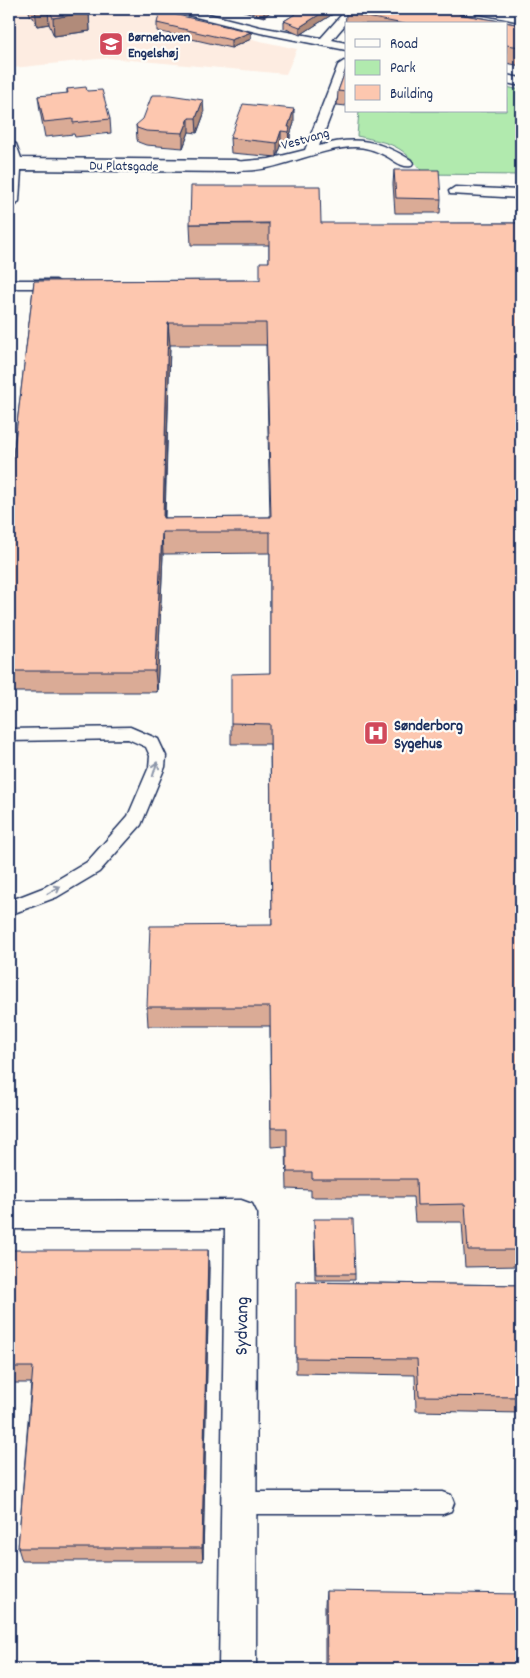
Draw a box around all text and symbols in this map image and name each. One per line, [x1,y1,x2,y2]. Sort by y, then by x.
legend [345,22,508,112]
place label: Børnehaven Engelshøj [128,28,191,64]
school or university icon: Børnehaven Engelshøj [98,31,124,57]
text: Road [390,34,418,56]
text: Park [390,58,416,80]
text: Building [390,84,433,106]
street label: Vestvang [279,124,332,156]
street label: Du Platsgade [89,156,159,178]
place label: Sønderborg Sygehus [394,715,463,756]
hospital icon: Sønderborg Sygehus [363,720,389,746]
one-way arrow [150,762,160,778]
one-way arrow [46,884,60,894]
street label: Sydvang [229,1296,258,1356]

